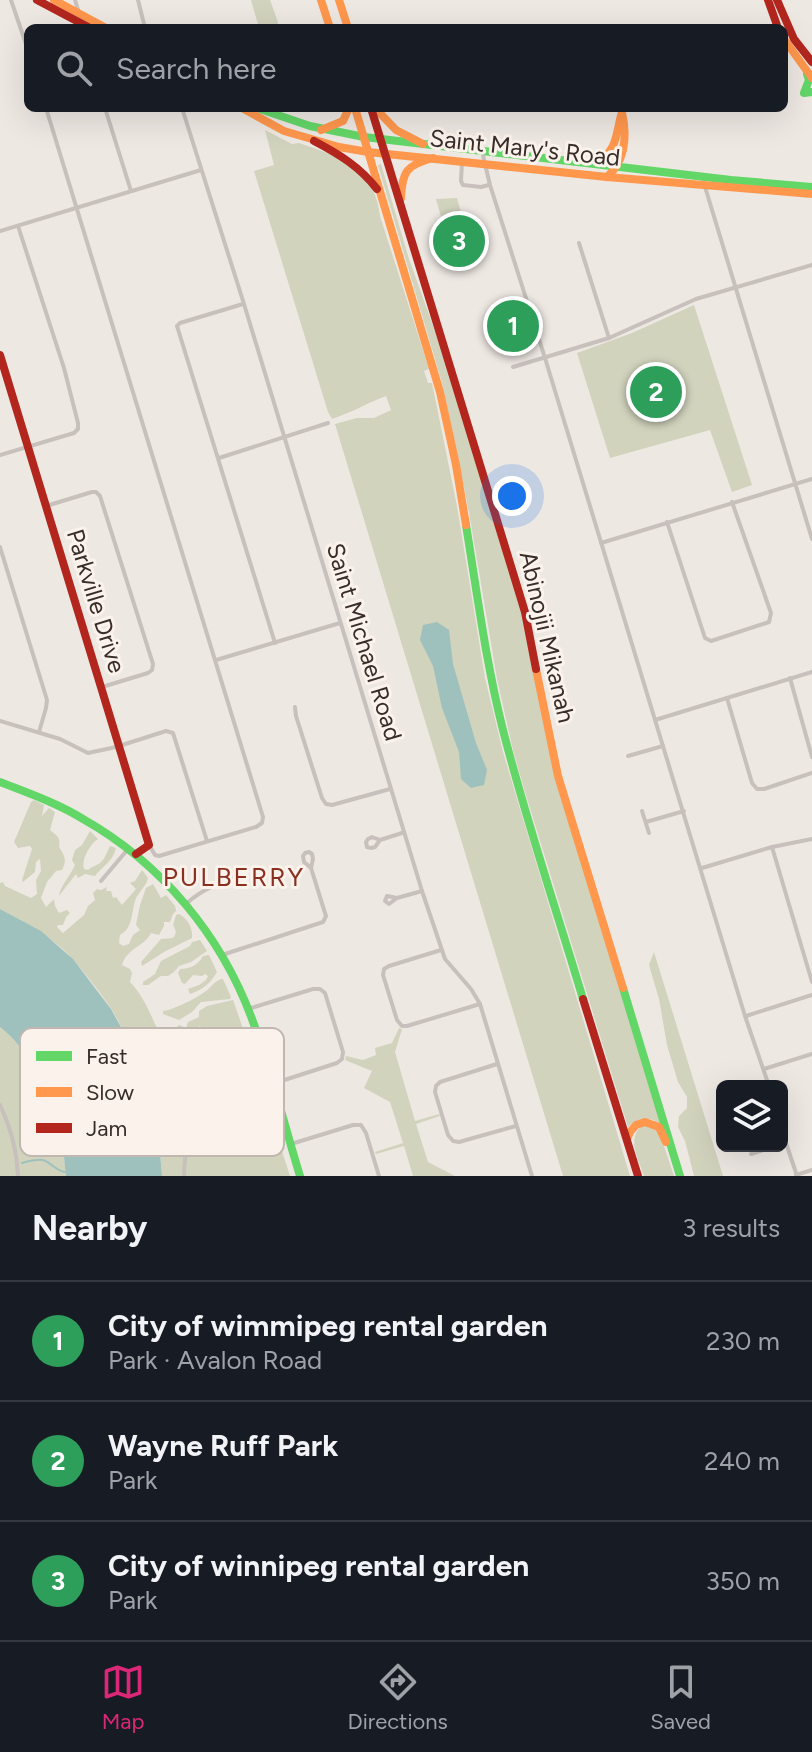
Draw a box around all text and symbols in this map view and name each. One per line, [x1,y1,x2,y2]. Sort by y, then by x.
search box [24,24,788,112]
icon: search [52,46,96,90]
text: Search here [116,50,276,87]
street label: Saint Mary's Road [428,123,622,172]
pin: 3 [433,211,485,271]
pin: 1 [487,296,539,356]
pin: 2 [630,362,682,422]
your location [492,476,532,516]
street label: Parkville Drive [61,525,132,676]
street label: Saint Michael Road [321,540,408,744]
street label: Abinojii Mikanah [514,548,581,726]
district label: PULBERRY [163,861,305,893]
legend [20,1028,284,1156]
text: Fast [86,1043,128,1070]
text: Slow [86,1079,135,1106]
map controls [716,1080,788,1152]
button: layers [716,1080,788,1152]
text: Jam [86,1115,127,1142]
text: Nearby [32,1208,147,1249]
text: 3 results [682,1212,780,1244]
text: City of wimmipeg rental garden [108,1307,548,1344]
text: 1 [53,1325,63,1357]
text: 230 m [706,1325,780,1357]
text: Park · Avalon Road [108,1344,322,1376]
text: Wayne Ruff Park [108,1427,338,1464]
text: 2 [50,1445,66,1477]
text: 240 m [704,1445,780,1477]
text: Park [108,1464,157,1496]
text: City of winnipeg rental garden [108,1547,529,1584]
text: 3 [51,1565,65,1597]
text: 350 m [706,1565,780,1597]
text: Park [108,1584,157,1616]
tab: Map [101,1660,145,1735]
tab: Directions [348,1660,448,1735]
tab: Saved [650,1660,711,1735]

